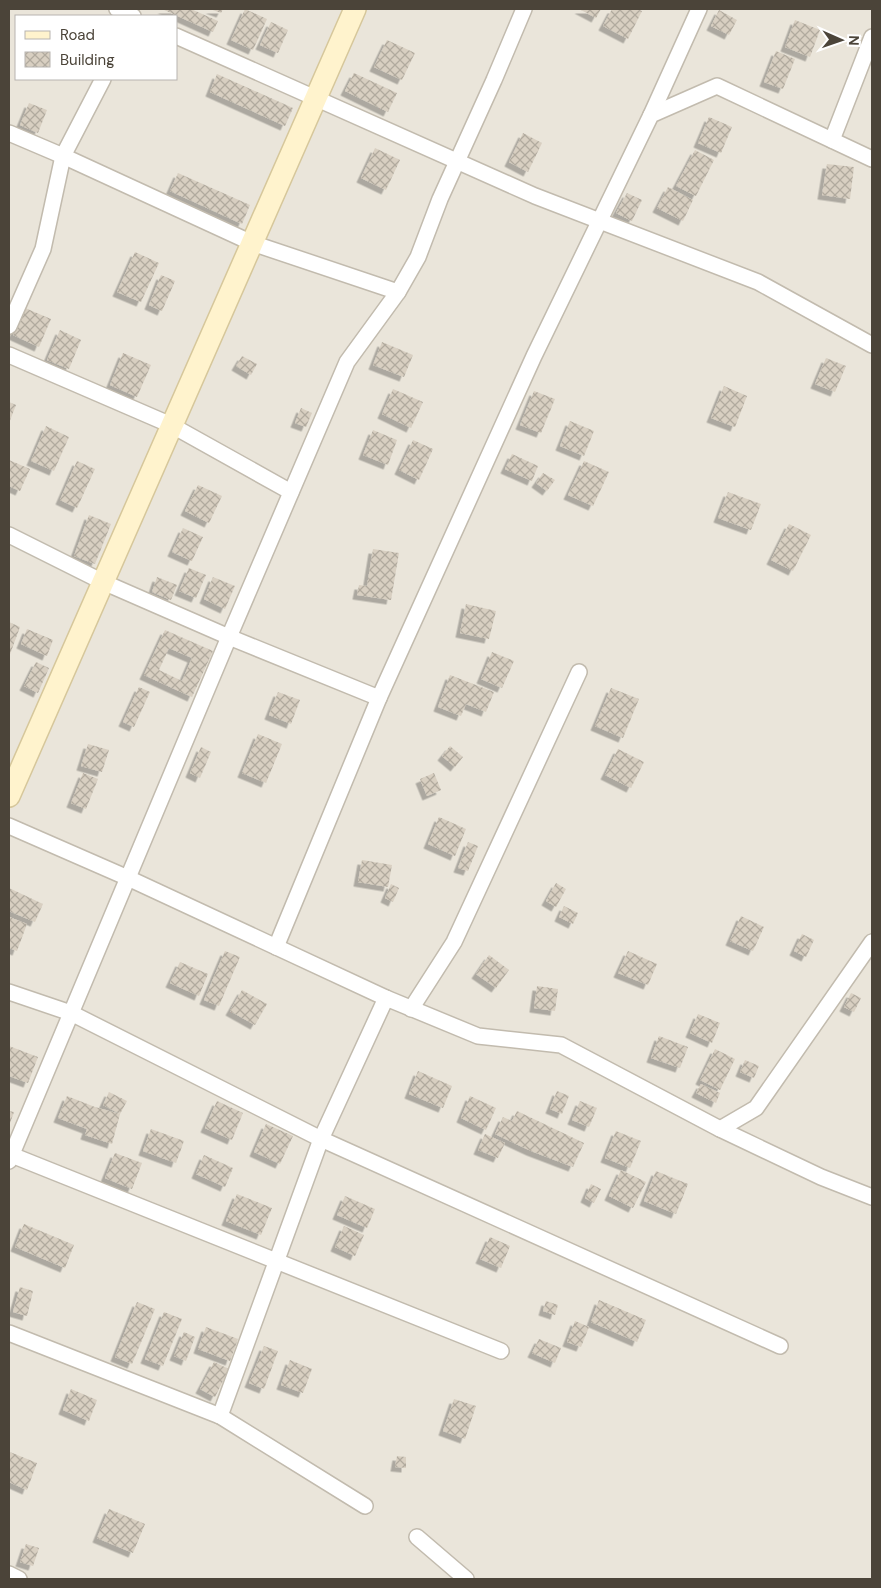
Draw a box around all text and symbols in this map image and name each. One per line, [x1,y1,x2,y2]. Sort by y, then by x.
legend [15,15,178,80]
north arrow [816,15,866,65]
text: Road [60,25,95,45]
text: N [845,35,863,46]
text: Building [60,50,115,70]

